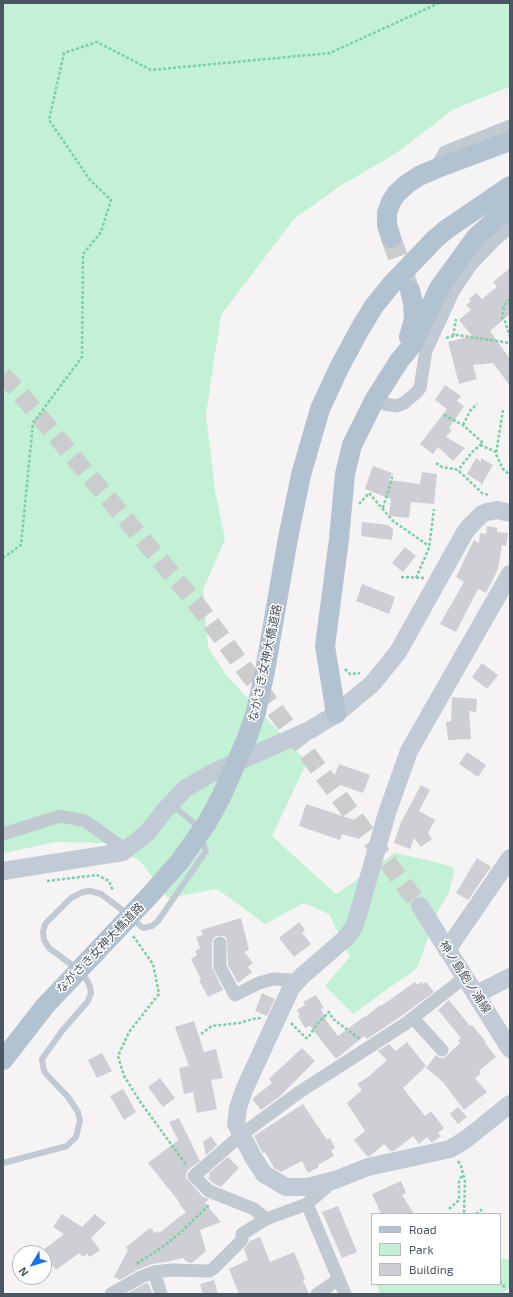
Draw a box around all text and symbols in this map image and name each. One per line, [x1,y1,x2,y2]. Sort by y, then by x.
street label: ながさき女神大橋道路 [245,603,285,723]
street label: ながさき女神大橋道路 [53,900,147,996]
street label: 神ノ島飽ノ浦線 [436,938,494,1016]
legend [371,1213,501,1285]
text: Road [409,1222,437,1236]
text: Park [409,1242,434,1256]
north arrow [12,1245,52,1285]
text: Building [409,1262,453,1276]
text: N [15,1265,31,1279]

